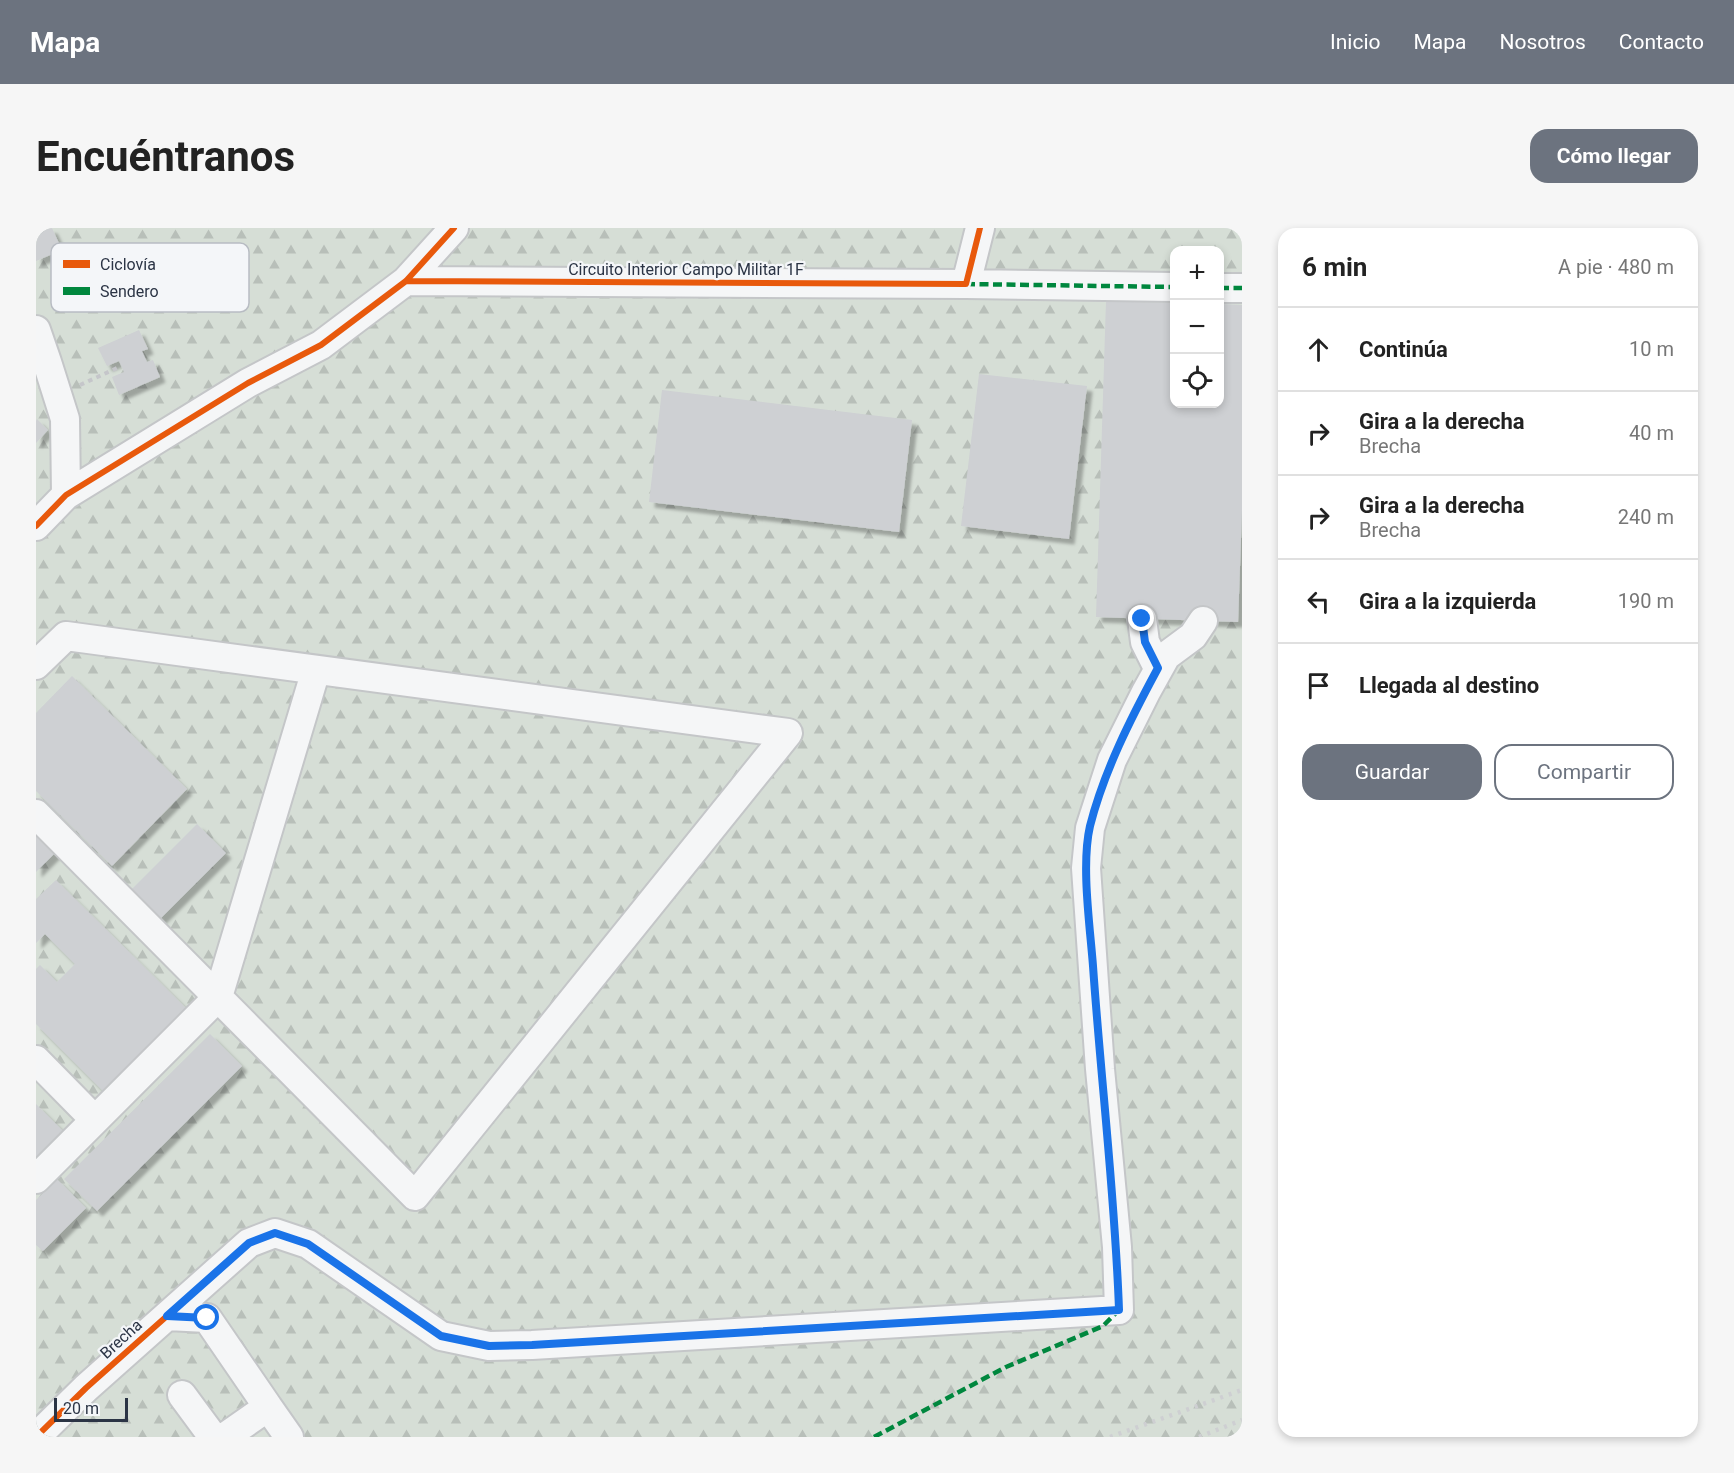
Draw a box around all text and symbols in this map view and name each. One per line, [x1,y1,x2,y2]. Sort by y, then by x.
text: Mapa [30,26,100,59]
text: Inicio [1330,30,1380,54]
text: Mapa [1413,30,1466,54]
text: Nosotros [1499,30,1586,54]
text: Contacto [1619,30,1704,54]
button: Cómo llegar [1530,129,1698,183]
text: Encuéntranos [36,132,295,181]
legend [51,243,249,312]
map controls [1170,246,1224,408]
button: + [1170,246,1224,300]
text: 6 min [1302,252,1367,282]
text: Ciclovía [100,255,156,274]
text: A pie · 480 m [1558,255,1674,279]
street label: Circuito Interior Campo Militar 1F [568,260,804,279]
text: Sendero [100,282,159,301]
button: − [1170,300,1224,354]
icon: ahead [1302,333,1335,366]
text: Continúa [1359,337,1448,362]
text: 10 m [1629,337,1674,361]
button: locate [1170,354,1224,408]
text: Gira a la derecha [1359,409,1525,434]
icon: right [1302,417,1335,450]
text: 40 m [1629,421,1674,445]
text: Brecha [1359,434,1421,458]
text: Gira a la derecha [1359,493,1525,518]
icon: right [1302,501,1335,534]
text: 240 m [1618,505,1674,529]
text: Brecha [1359,518,1421,542]
icon: left [1302,585,1335,618]
text: Gira a la izquierda [1359,589,1536,614]
text: 190 m [1618,589,1674,613]
route end [1128,605,1154,631]
icon: arrive [1302,669,1335,702]
text: Llegada al destino [1359,673,1539,698]
button: Guardar [1302,744,1482,800]
button: Compartir [1494,744,1674,800]
route start [193,1304,219,1330]
street label: Brecha [96,1315,146,1363]
scale bar [54,1395,128,1422]
text: 20 m [63,1399,99,1418]

